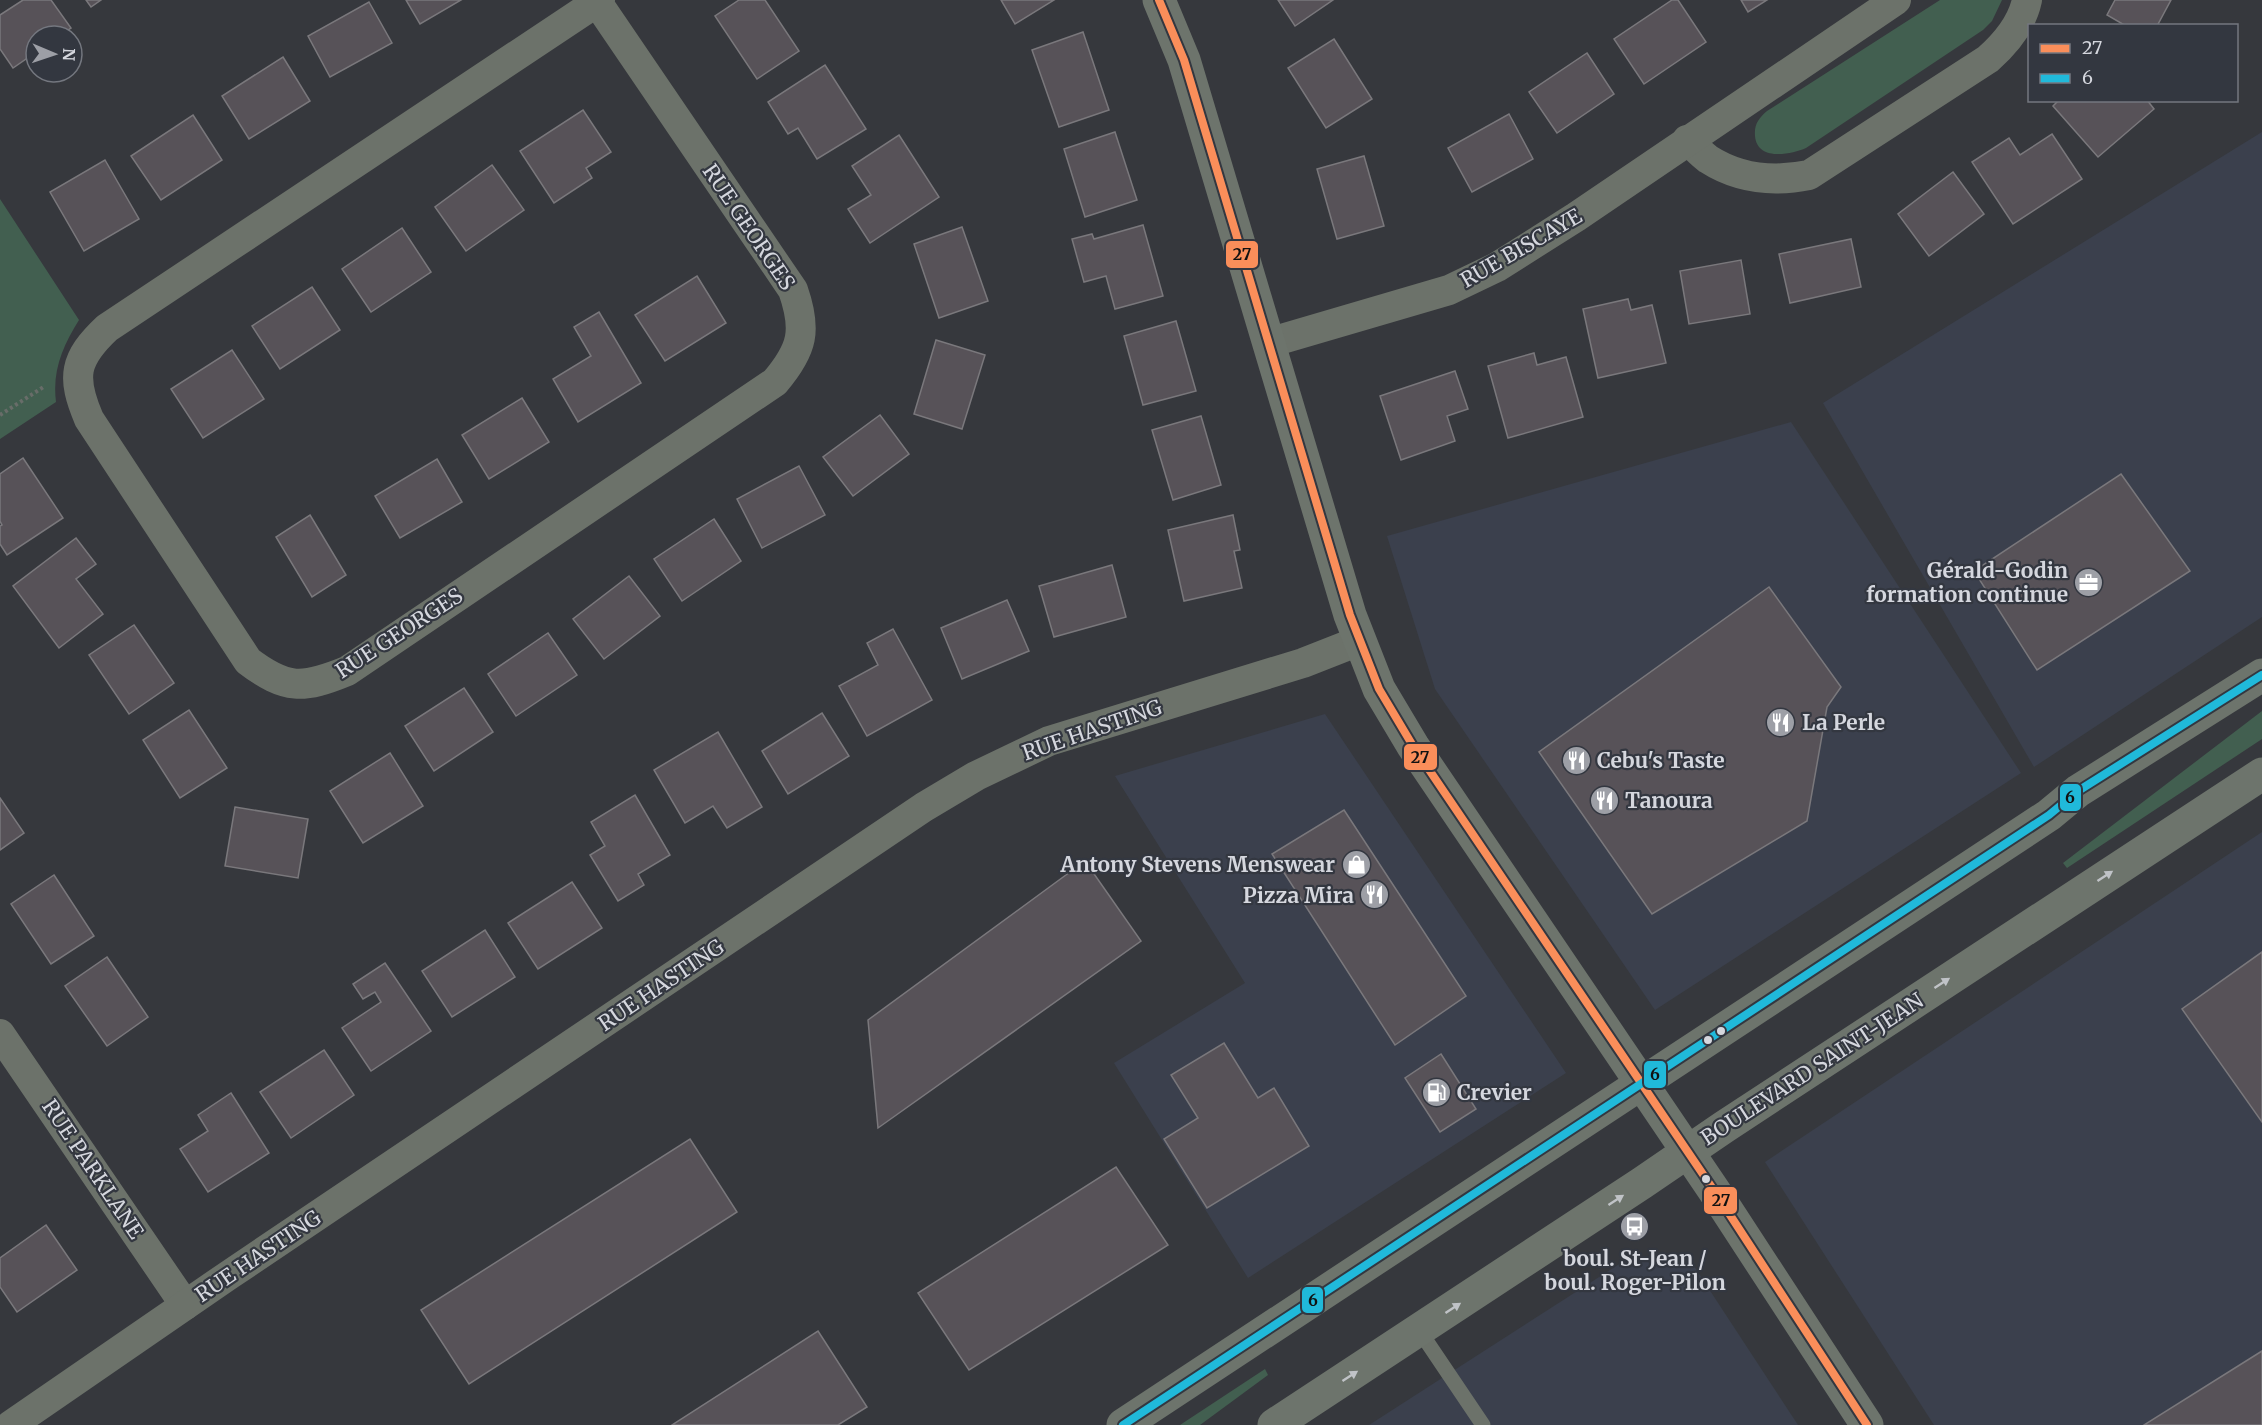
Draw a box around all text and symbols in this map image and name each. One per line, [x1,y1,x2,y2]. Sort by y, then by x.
north arrow [24,24,84,84]
legend [2028,24,2238,102]
text: 27 [2082,36,2102,59]
text: N [59,48,79,62]
text: 6 [2082,66,2093,89]
street label: RUE GEORGES [697,159,801,295]
street label: RUE BISCAYE [1455,202,1587,294]
line badge: 27 [1225,240,1259,269]
text: 27 [1233,244,1252,264]
place label: Gérald-Godin formation continue [1866,557,2068,608]
office icon: Gérald-Godin formation continue [2073,566,2105,598]
street label: RUE GEORGES [330,582,468,684]
street label: RUE HASTING [1019,694,1165,766]
restaurant icon: La Perle [1765,706,1797,738]
place label: La Perle [1802,709,1885,736]
line badge: 27 [1403,743,1438,771]
restaurant icon: Cebu's Taste [1560,744,1592,776]
text: 27 [1411,747,1430,767]
place label: Cebu's Taste [1597,747,1725,774]
line badge: 6 [2059,783,2082,812]
restaurant icon: Tanoura [1588,784,1620,816]
place label: Tanoura [1625,787,1713,814]
text: 6 [2065,787,2075,807]
shop icon: Antony Stevens Menswear [1340,848,1372,880]
place label: Antony Stevens Menswear [1060,851,1335,878]
one-way arrow [2097,870,2113,882]
restaurant icon: Pizza Mira [1359,879,1391,911]
place label: Pizza Mira [1243,882,1354,909]
street label: RUE HASTING [593,933,729,1037]
one-way arrow [1934,977,1950,989]
street label: BOULEVARD SAINT-JEAN [1695,987,1929,1151]
unlabelled marker [1715,1025,1727,1037]
unlabelled marker [1702,1034,1714,1046]
line badge: 6 [1643,1060,1667,1089]
text: 6 [1650,1064,1660,1084]
fuel station icon: Crevier [1420,1076,1452,1108]
place label: Crevier [1457,1079,1532,1106]
street label: RUE PARKLANE [36,1094,150,1245]
unlabelled marker [1700,1173,1712,1185]
line badge: 27 [1703,1186,1738,1215]
text: 27 [1712,1190,1731,1210]
one-way arrow [1607,1195,1624,1206]
street label: RUE HASTING [190,1204,326,1308]
bus stop icon: boul. St-Jean / boul. Roger-Pilon [1619,1211,1651,1243]
place label: boul. St-Jean / boul. Roger-Pilon [1544,1245,1726,1296]
line badge: 6 [1301,1286,1324,1314]
text: 6 [1308,1290,1318,1310]
one-way arrow [1445,1303,1461,1314]
one-way arrow [1341,1370,1357,1382]

